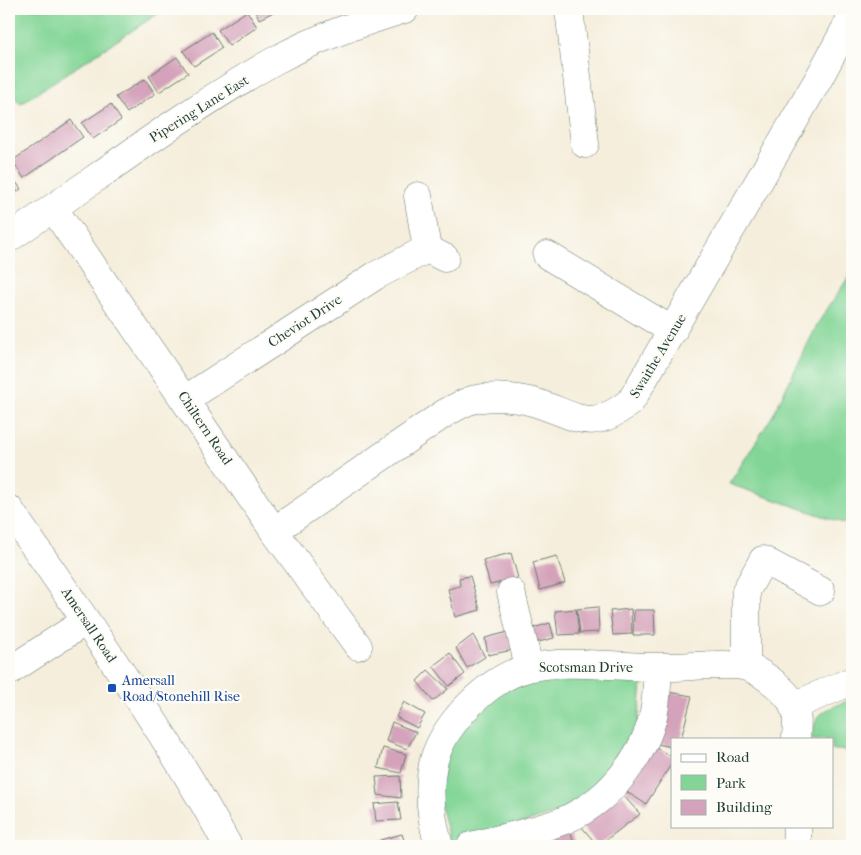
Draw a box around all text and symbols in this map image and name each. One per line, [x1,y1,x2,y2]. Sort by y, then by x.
street label: Pipering Lane East [146,72,252,146]
street label: Cheviot Drive [265,291,345,351]
street label: Swaithe Avenue [626,311,690,401]
street label: Chiltern Road [174,388,236,468]
street label: Amersall Road [57,583,121,666]
street label: Scotsman Drive [539,659,633,676]
place label: Amersall Road/Stonehill Rise [121,672,240,705]
marker: Amersall Road/Stonehill Rise [106,682,118,694]
legend [671,738,834,828]
text: Road [716,748,750,766]
text: Park [716,774,746,792]
text: Building [716,798,773,816]

